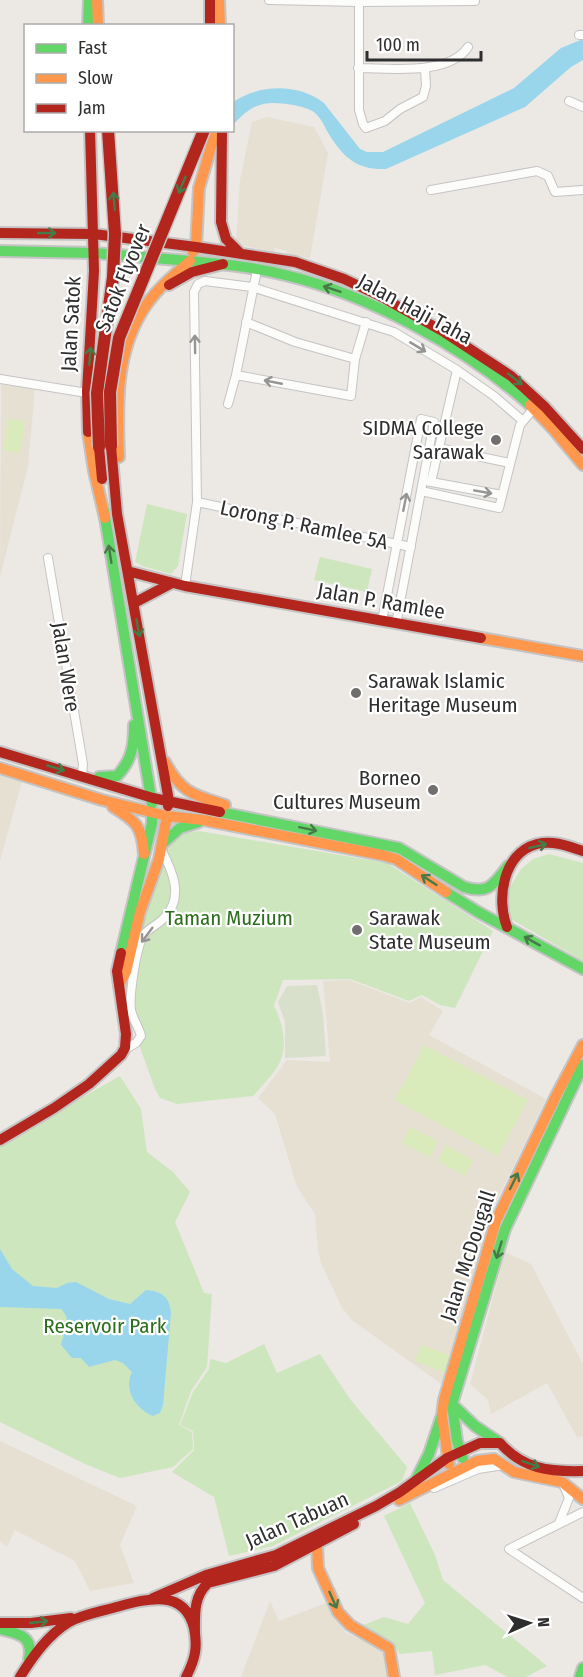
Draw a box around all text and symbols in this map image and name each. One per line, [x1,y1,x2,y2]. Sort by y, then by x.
legend [24,24,234,132]
scale bar [367,24,481,62]
text: 100 m [376,34,420,56]
text: Fast [78,37,107,59]
text: Slow [78,67,113,89]
text: Jam [78,97,106,119]
one-way arrow [176,175,187,193]
one-way arrow [108,191,119,211]
street label: Satok Flyover [89,219,157,336]
one-way arrow [37,227,57,239]
street label: Jalan Haji Taha [353,268,477,350]
street label: Jalan Satok [56,275,86,372]
one-way arrow [323,283,342,294]
one-way arrow [189,334,200,354]
one-way arrow [409,341,426,353]
one-way arrow [85,347,96,367]
one-way arrow [507,373,523,386]
one-way arrow [263,376,283,387]
place label: SIDMA College Sarawak [363,415,484,465]
marker: SIDMA College Sarawak [489,433,503,447]
one-way arrow [473,486,492,497]
one-way arrow [400,493,411,513]
street label: Lorong P. Ramlee 5A [218,495,390,555]
one-way arrow [105,544,116,564]
street label: Jalan P. Ramlee [315,577,447,625]
one-way arrow [133,618,144,637]
street label: Jalan Were [46,620,86,714]
place label: Sarawak Islamic Heritage Museum [368,668,518,718]
marker: Sarawak Islamic Heritage Museum [349,686,363,700]
one-way arrow [46,762,65,774]
place label: Borneo Cultures Museum [273,765,421,815]
marker: Borneo Cultures Museum [426,783,440,797]
one-way arrow [298,824,318,835]
one-way arrow [528,840,548,851]
one-way arrow [421,874,438,886]
park label: Taman Muzium [165,905,293,931]
place label: Sarawak State Museum [369,905,491,955]
marker: Sarawak State Museum [350,923,364,937]
one-way arrow [140,927,153,943]
one-way arrow [524,935,541,947]
one-way arrow [509,1172,521,1190]
street label: Jalan McDougall [435,1187,502,1325]
one-way arrow [493,1240,504,1259]
park label: Reservoir Park [43,1313,167,1339]
one-way arrow [521,1459,540,1470]
street label: Jalan Tabuan [241,1486,353,1554]
one-way arrow [327,1591,339,1609]
north arrow [499,1593,559,1653]
one-way arrow [28,1616,48,1627]
text: N [534,1617,553,1628]

